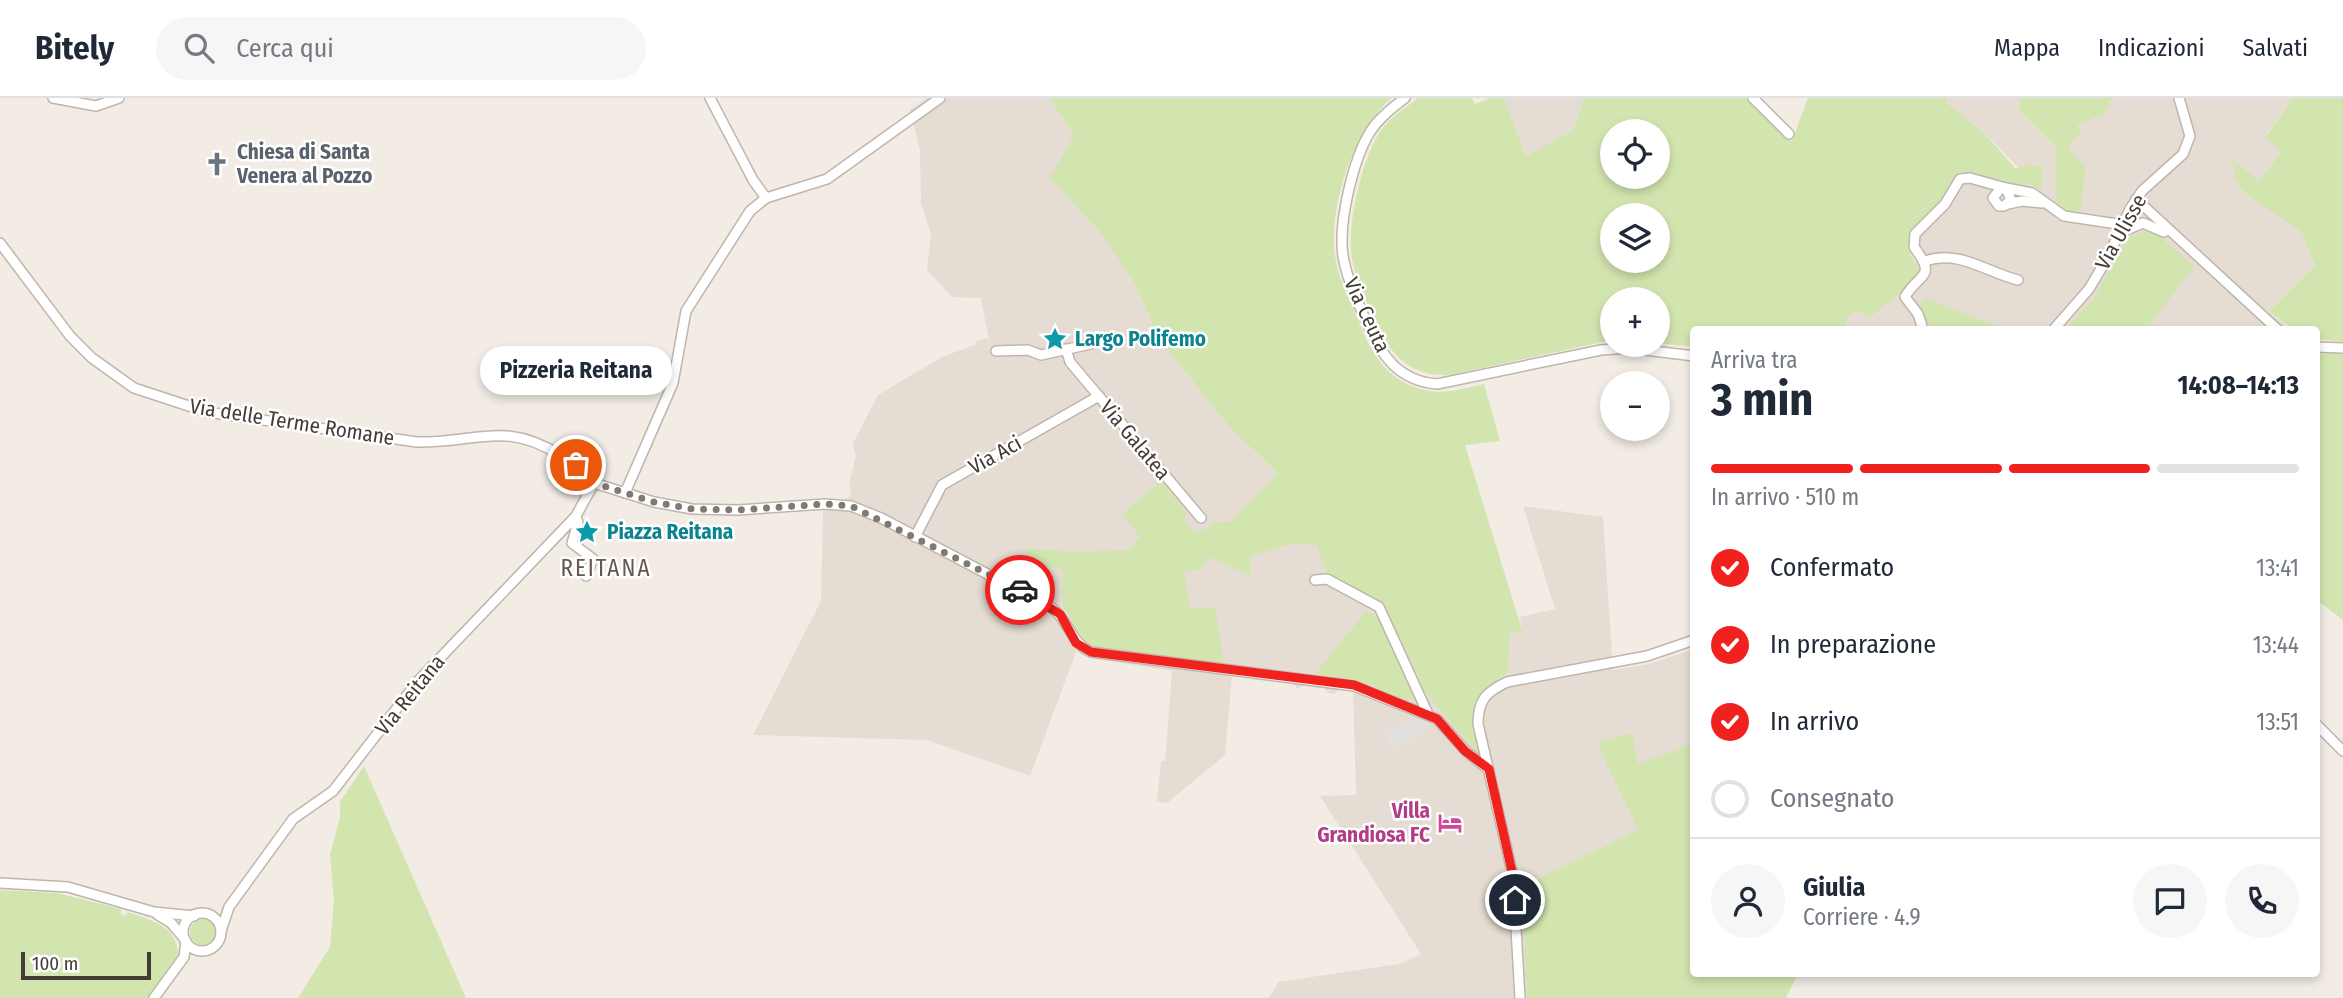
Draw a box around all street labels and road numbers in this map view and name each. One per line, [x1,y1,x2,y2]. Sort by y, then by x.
street label: Via Ulisse [2090,190,2152,274]
street label: Via Ceuta [1338,273,1396,357]
street label: Via delle Terme Romane [188,393,396,451]
street label: Via Galatea [1094,395,1176,485]
street label: Via Aci [964,430,1026,480]
street label: Via Reitana [370,649,450,741]

